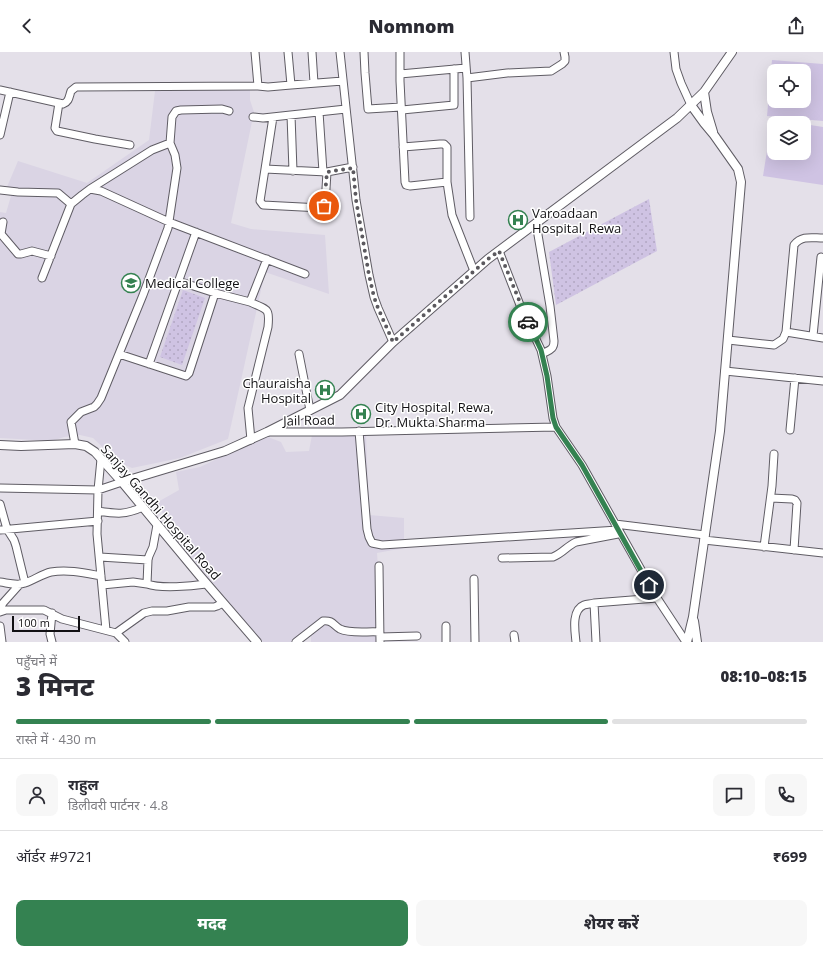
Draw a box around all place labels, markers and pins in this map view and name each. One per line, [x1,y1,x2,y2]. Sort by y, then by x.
pin [307,189,341,223]
place label: Varoadaan Hospital, Rewa [532,204,621,237]
hospital icon: Varoadaan Hospital, Rewa [507,209,529,231]
school or university icon: Medical College [120,272,142,294]
place label: Medical College [145,274,240,292]
place label: Chauraisha Hospital [242,374,311,407]
hospital icon: Chauraisha Hospital [314,379,336,401]
place label: City Hospital, Rewa, Dr. Mukta Sharma [375,398,494,431]
hospital icon: City Hospital, Rewa, Dr. Mukta Sharma [350,403,372,425]
pin [632,568,666,602]

